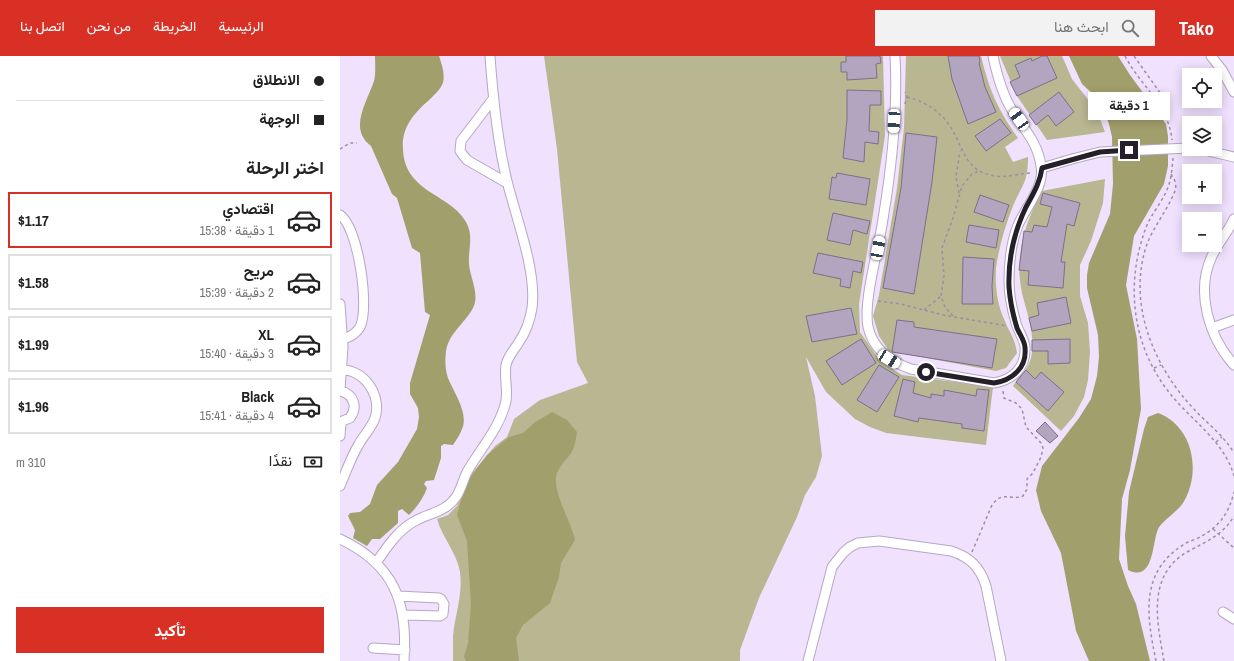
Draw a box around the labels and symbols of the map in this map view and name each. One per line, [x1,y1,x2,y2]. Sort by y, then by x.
callout: 1 دقيقة [1088,92,1170,120]
car [1007,106,1031,132]
car [887,109,901,133]
route end [1120,141,1138,159]
car [870,235,886,261]
car [876,348,902,370]
route start [917,363,935,381]

